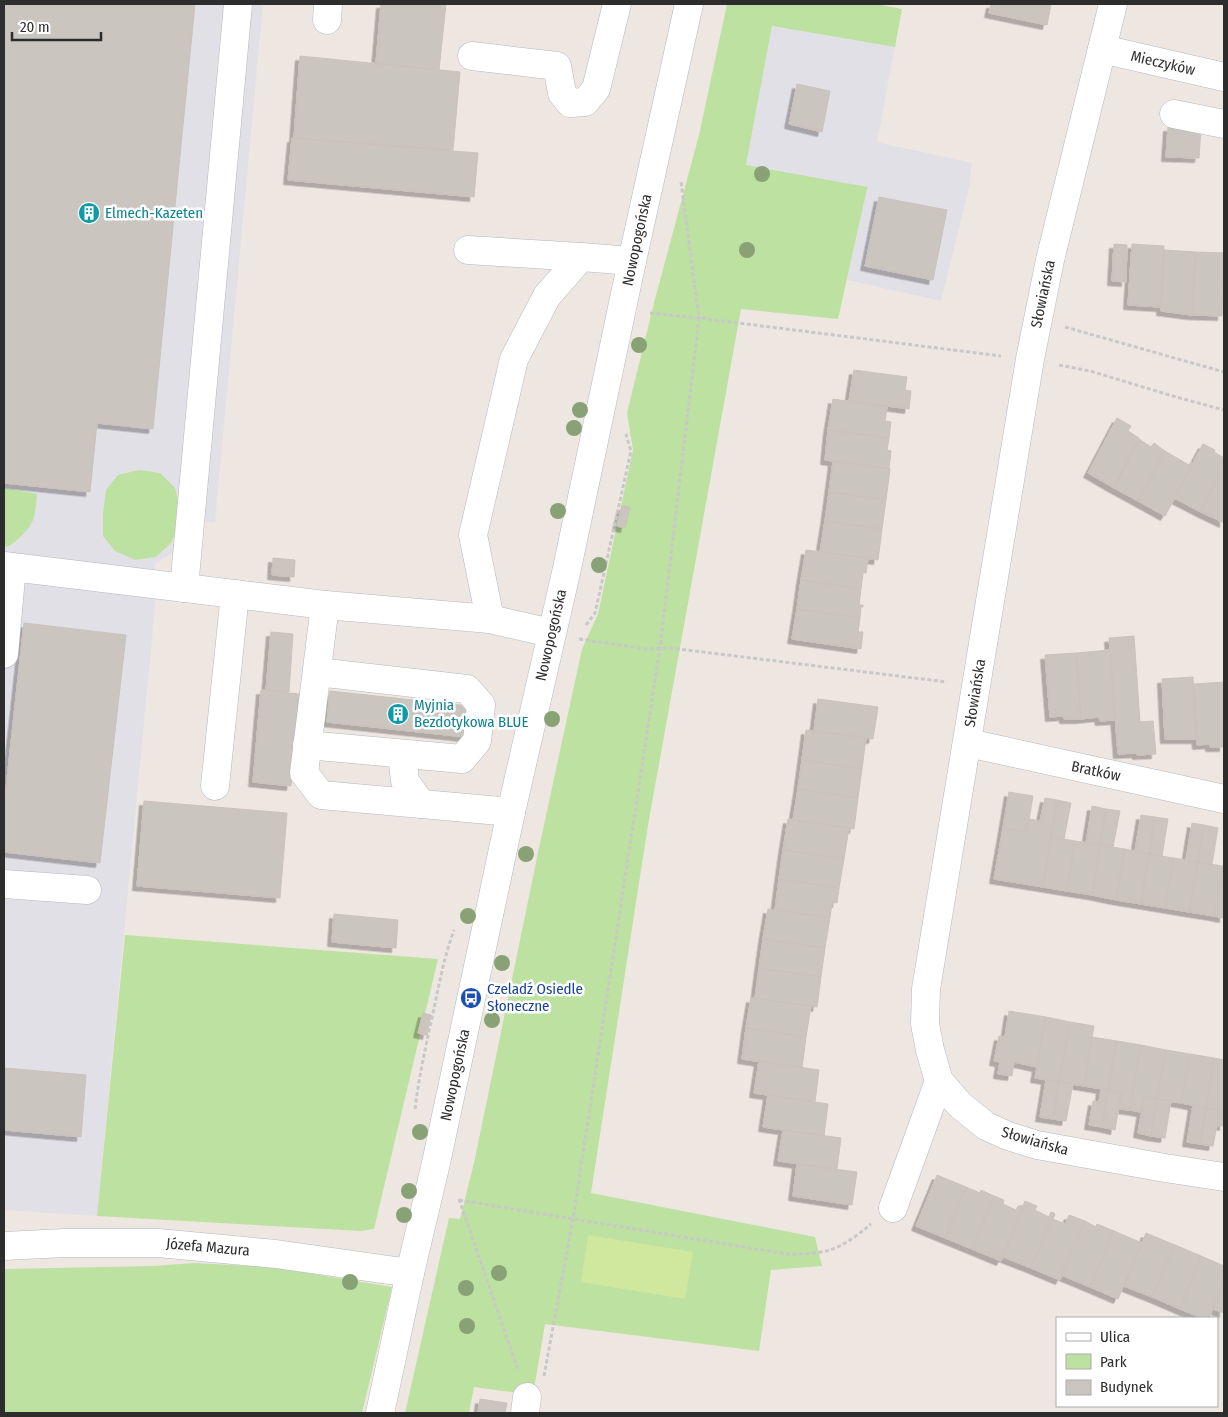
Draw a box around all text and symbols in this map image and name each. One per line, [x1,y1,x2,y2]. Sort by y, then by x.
scale bar [12,10,101,42]
text: 20 m [20,18,50,36]
street label: Mieczyków [1129,47,1197,79]
street label: Nowopogońska [618,192,656,288]
building icon: Elmech-Kazeten [77,201,101,225]
place label: Elmech-Kazeten [105,204,203,222]
street label: Słowiańska [1027,258,1059,330]
street label: Nowopogońska [532,587,570,683]
street label: Słowiańska [961,658,989,728]
place label: Myjnia Bezdotykowa BLUE [414,696,528,731]
building icon: Myjnia Bezdotykowa BLUE [386,702,410,726]
street label: Bratków [1070,757,1122,785]
place label: Czeladź Osiedle Słoneczne [487,980,583,1015]
bus stop icon: Czeladź Osiedle Słoneczne [459,986,483,1010]
street label: Nowopogońska [436,1027,474,1123]
street label: Słowiańska [999,1123,1071,1159]
street label: Józefa Mazura [165,1234,251,1260]
legend [1056,1317,1218,1407]
text: Ulica [1100,1328,1130,1346]
text: Park [1100,1353,1127,1371]
text: Budynek [1100,1378,1153,1396]

